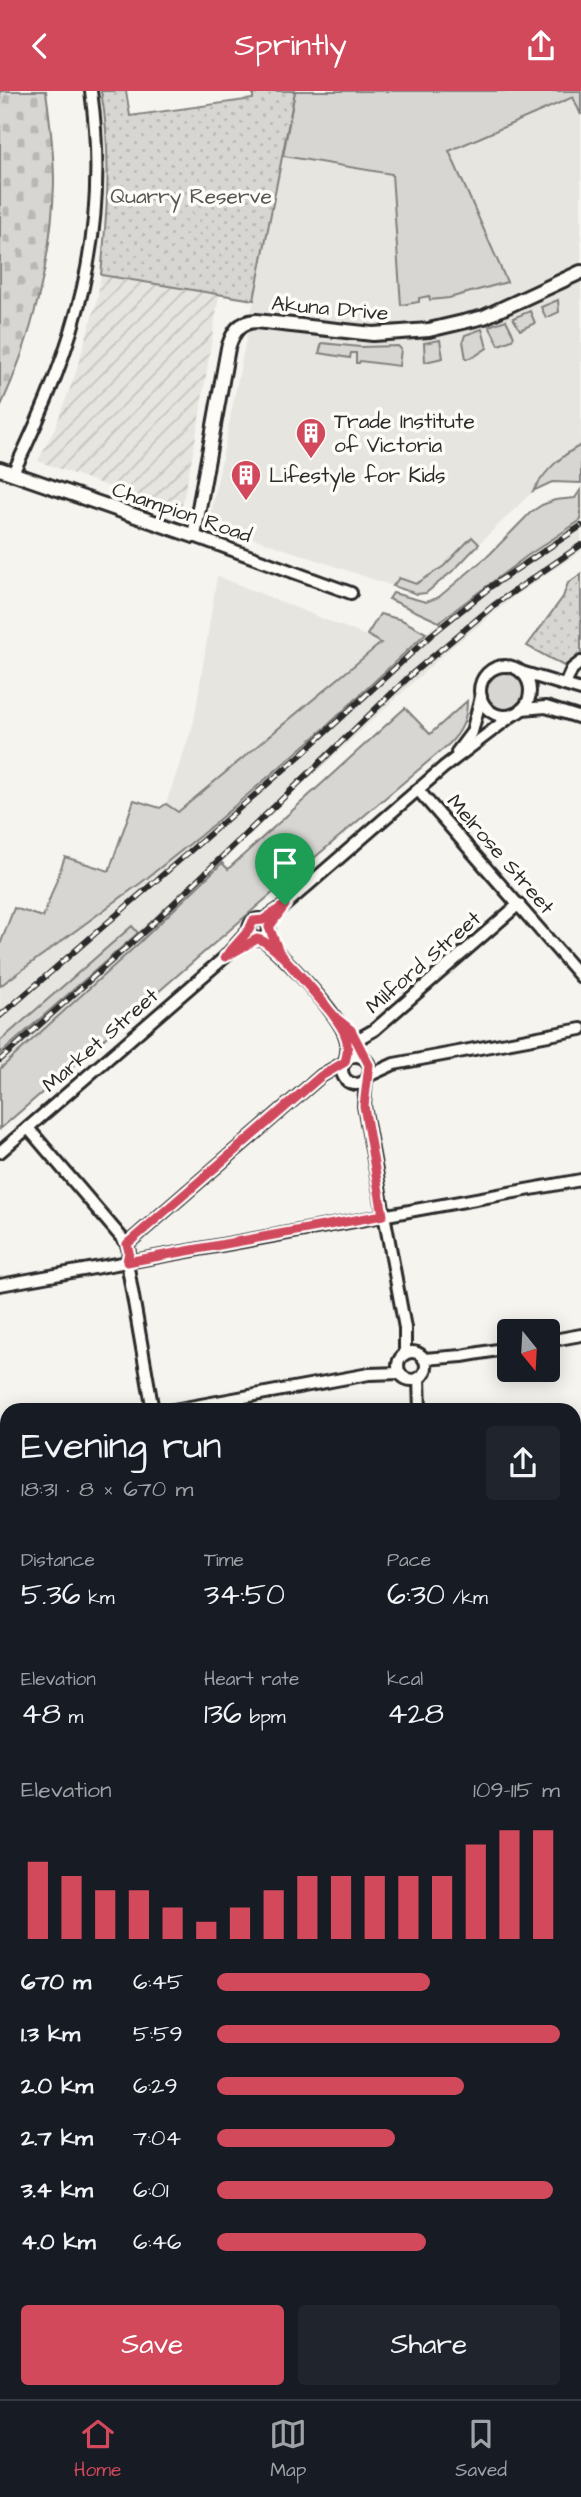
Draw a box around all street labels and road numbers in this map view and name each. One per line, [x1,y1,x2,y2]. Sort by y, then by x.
street label: Akuna Drive [270,289,390,328]
street label: Champion Road [108,475,256,551]
street label: Melrose Street [440,788,561,921]
street label: Milford Street [360,904,487,1020]
street label: Market Street [36,981,165,1099]

